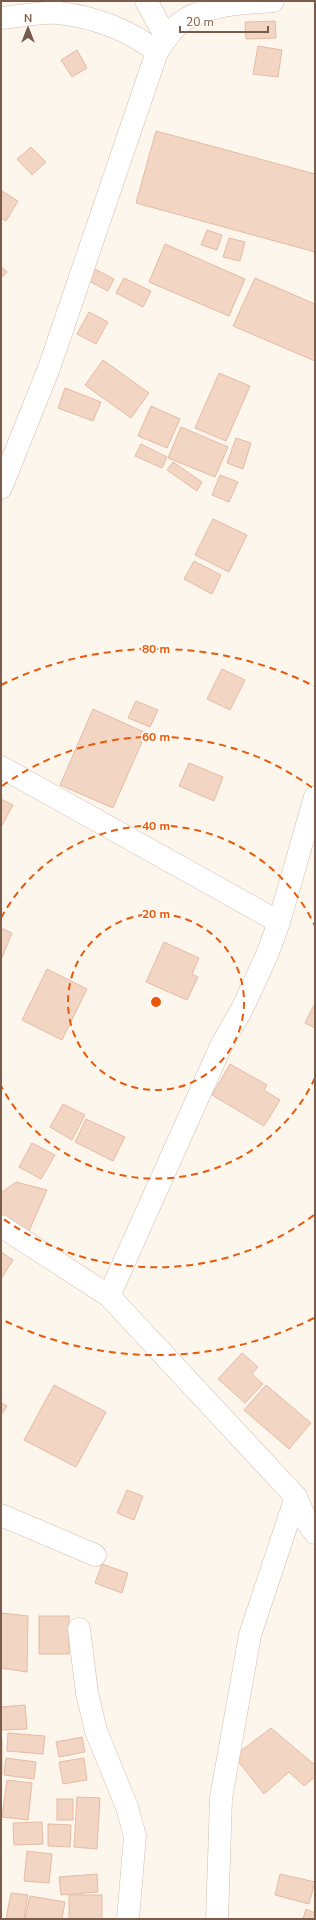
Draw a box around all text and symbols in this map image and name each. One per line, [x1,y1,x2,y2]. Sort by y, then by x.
north arrow [8,8,48,48]
scale bar [180,8,268,34]
text: N [24,11,32,26]
text: 20 m [186,14,214,30]
text: 80 m [142,641,170,657]
text: 60 m [142,729,170,745]
text: 40 m [142,818,170,834]
text: 20 m [142,906,170,922]
centre of rings [149,995,163,1009]

